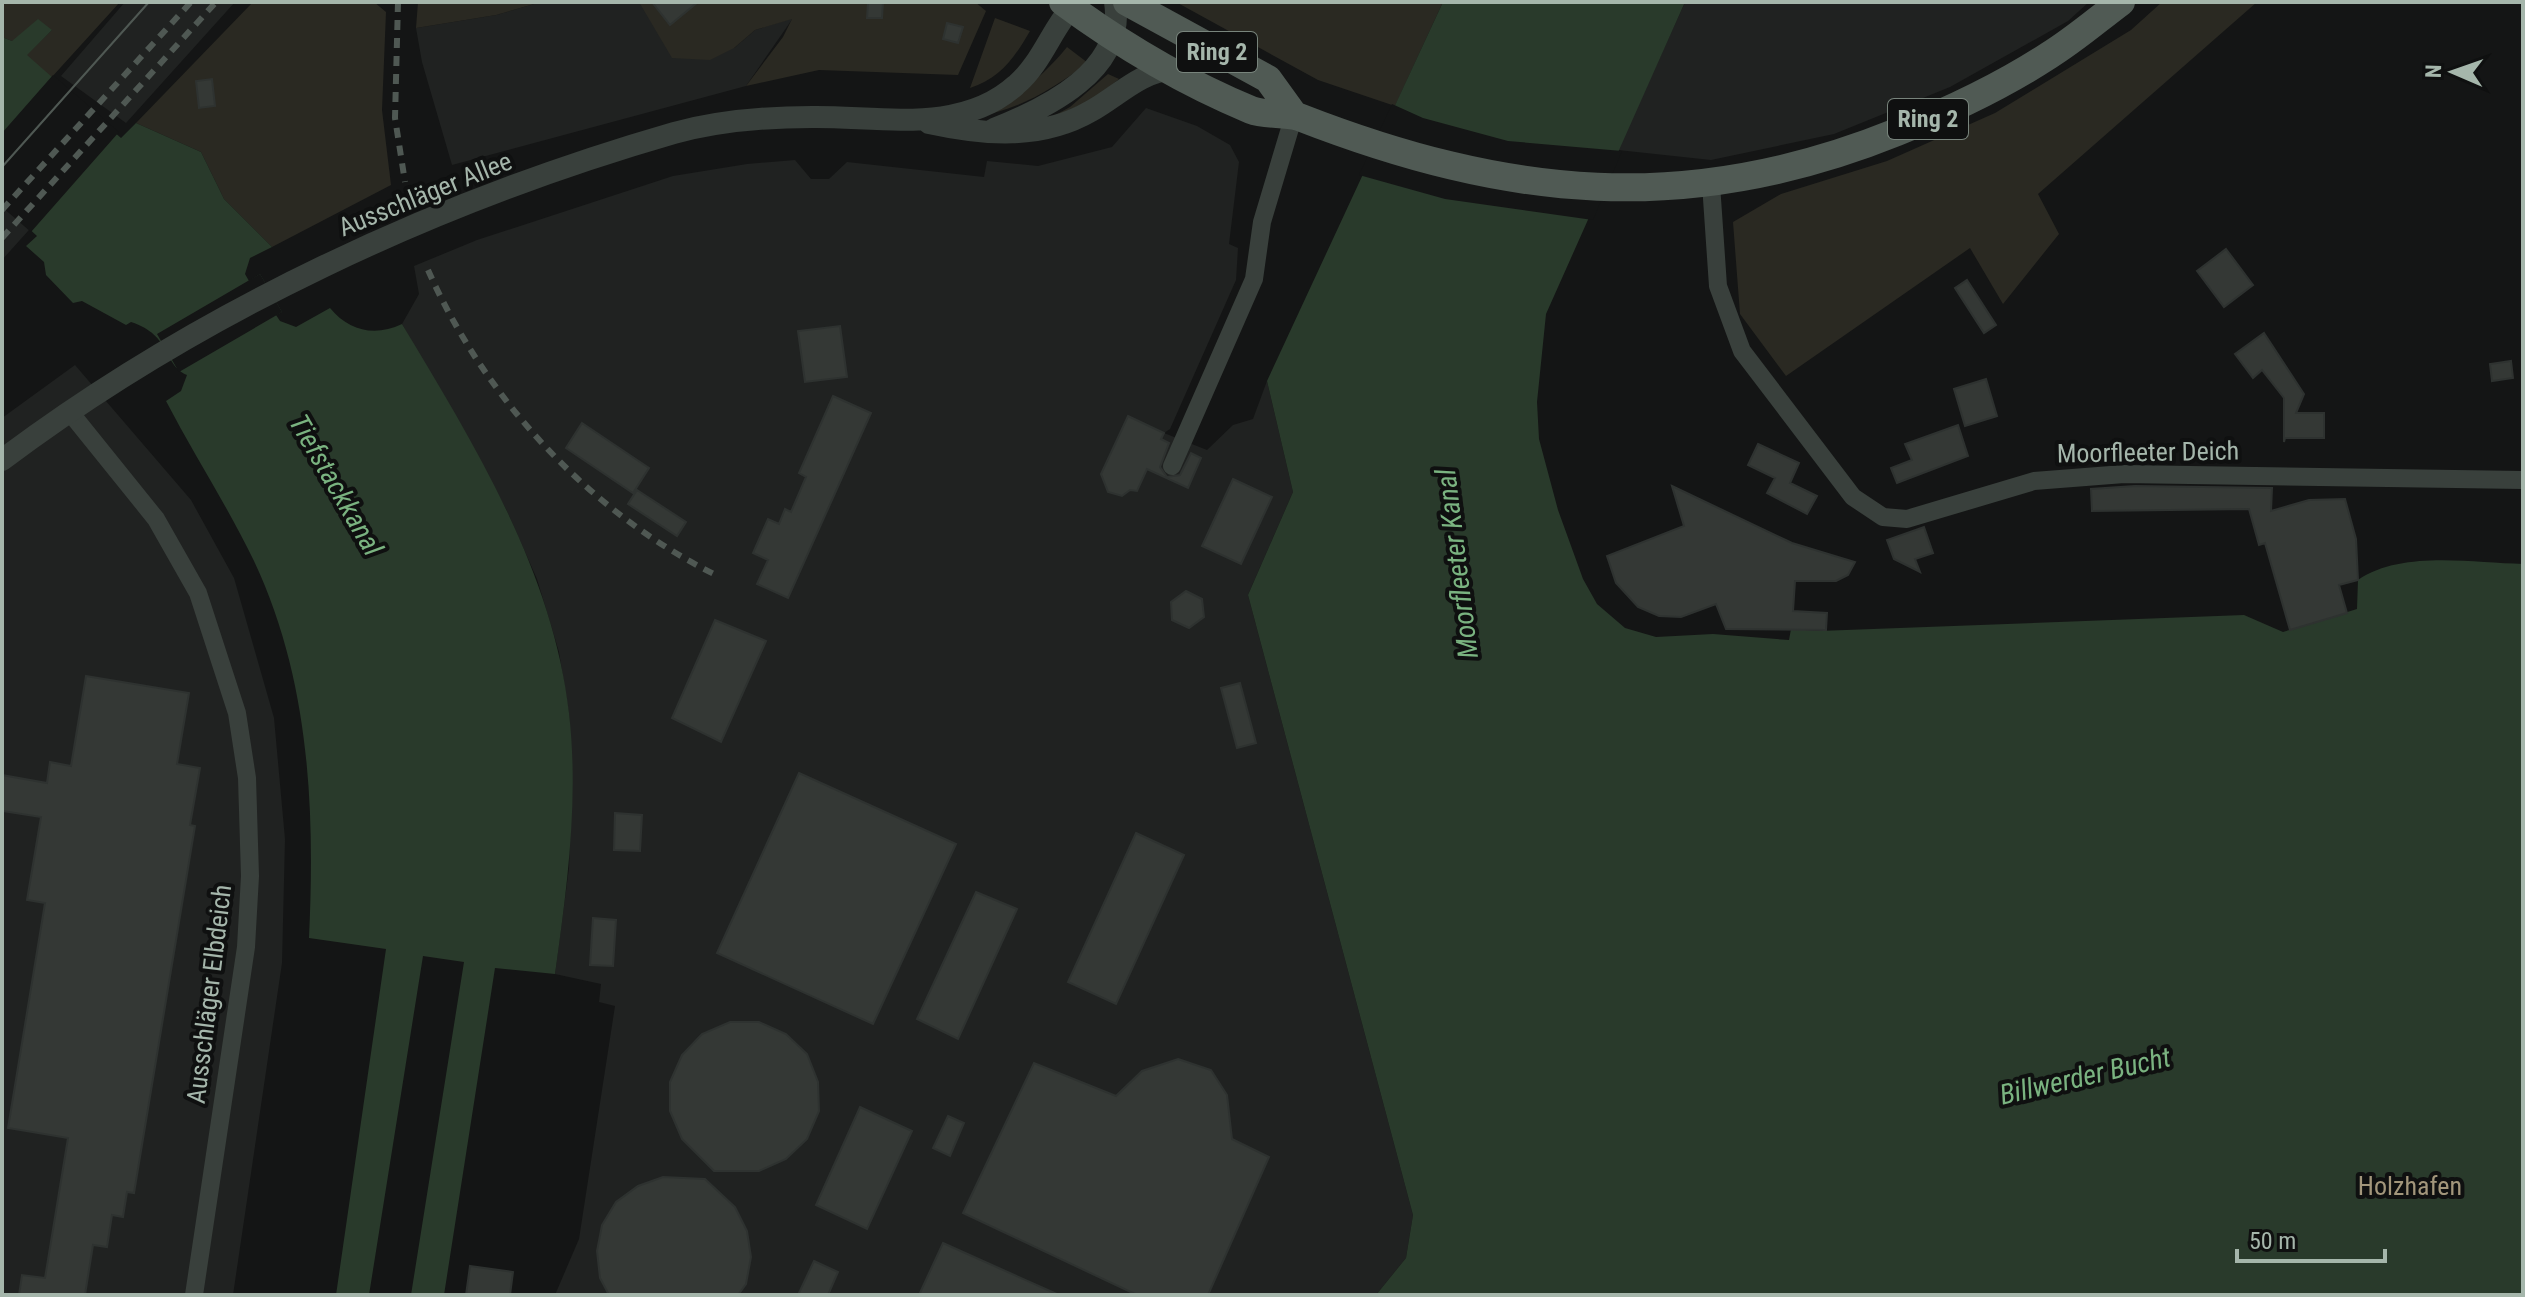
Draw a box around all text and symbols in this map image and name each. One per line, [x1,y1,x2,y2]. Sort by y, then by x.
road number: Ring 2 [1177,32,1257,72]
north arrow [2413,32,2493,112]
text: N [2421,64,2446,78]
road number: Ring 2 [1888,99,1968,139]
street label: Ausschläger Allee [334,146,516,242]
water label: Tiefstackkanal [282,409,390,562]
street label: Moorfleeter Deich [2057,435,2239,469]
water label: Moorfleeter Kanal [1429,467,1485,661]
street label: Ausschläger Elbdeich [181,883,237,1105]
water label: Billwerder Bucht [1996,1040,2175,1112]
park label: Holzhafen [2358,1171,2462,1201]
scale bar [2237,1213,2385,1263]
text: 50 m [2249,1227,2296,1255]

